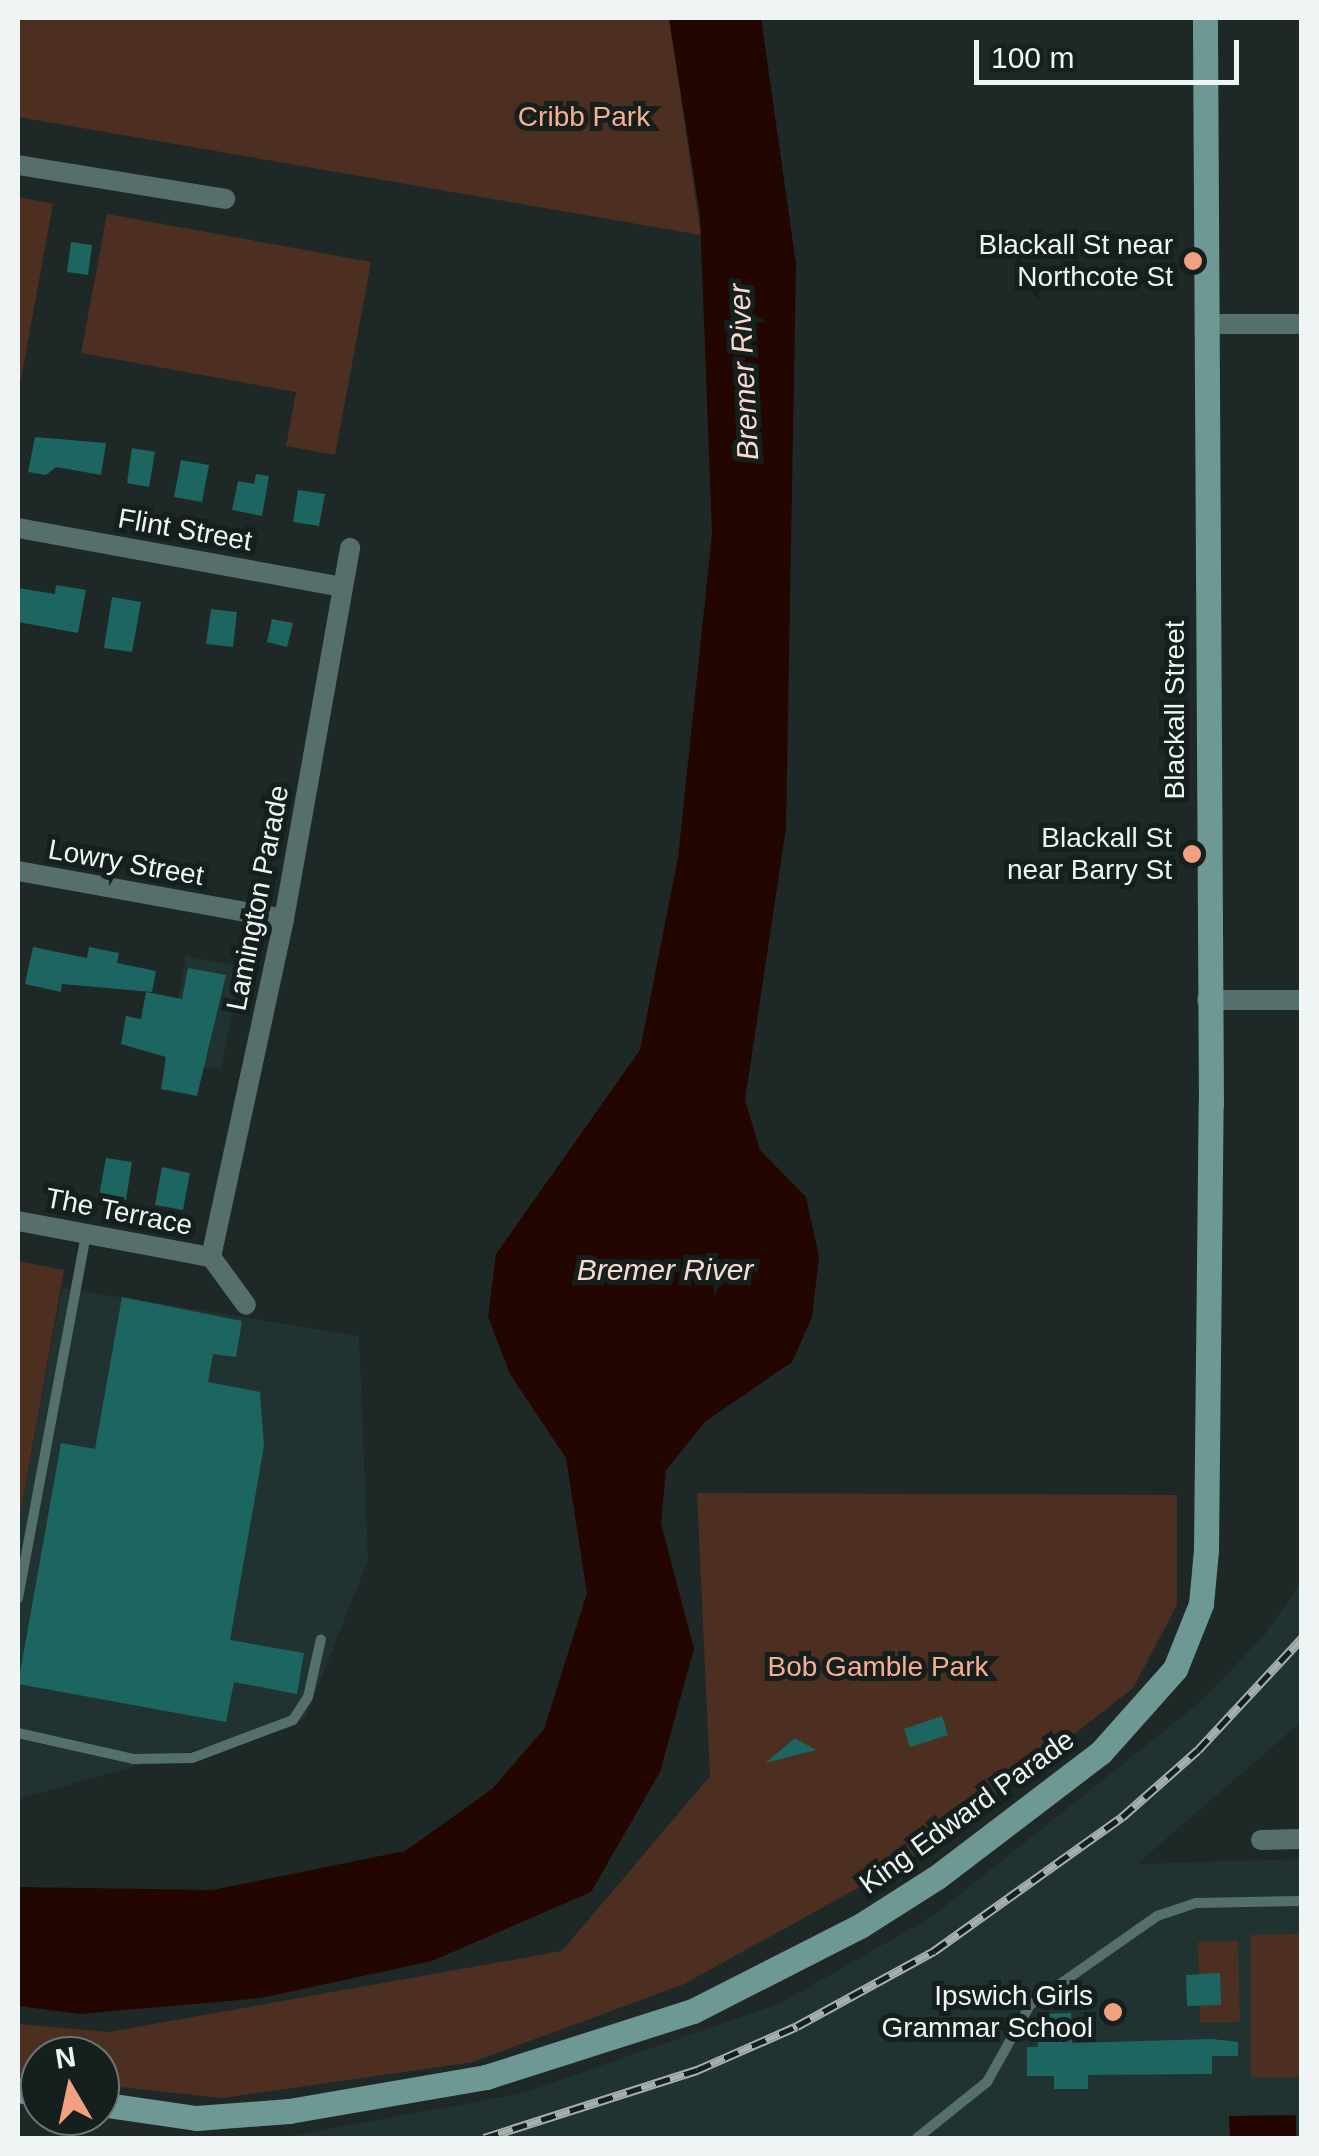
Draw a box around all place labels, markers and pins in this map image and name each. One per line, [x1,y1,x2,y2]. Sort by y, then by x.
place label: Blackall St near Northcote St [978,228,1173,294]
marker: Blackall St near Northcote St [1182,250,1204,272]
place label: Blackall St near Barry St [1007,821,1172,887]
marker: Blackall St near Barry St [1181,843,1203,865]
place label: Ipswich Girls Grammar School [881,1979,1093,2045]
marker: Ipswich Girls Grammar School [1102,2001,1124,2023]

